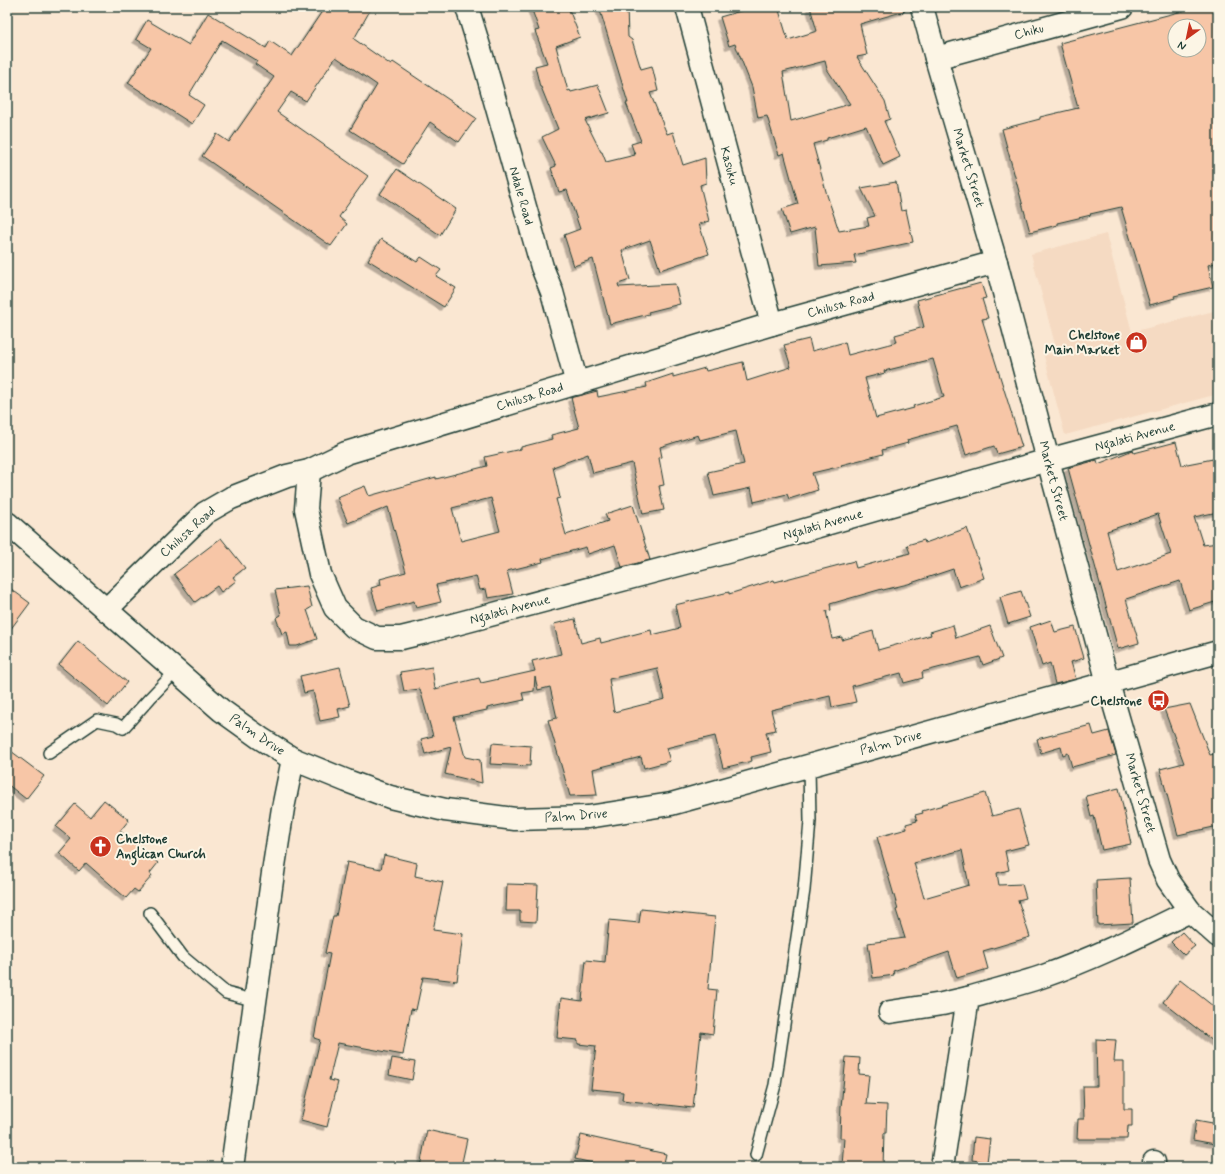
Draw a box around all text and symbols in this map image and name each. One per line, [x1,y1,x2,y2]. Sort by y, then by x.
north arrow [1167,18,1207,58]
street label: Chiku [1012,20,1046,44]
text: N [1175,38,1189,53]
street label: Market Street [948,126,988,210]
street label: Kasuku [716,145,742,187]
street label: Ndale Road [505,165,537,227]
street label: Chilusa Road [805,288,877,322]
place label: Chelstone Main Market [1045,327,1121,359]
shop icon: Chelstone Main Market [1123,329,1149,355]
street label: Chilusa Road [494,379,566,415]
street label: Ngalati Avenue [1093,418,1178,458]
street label: Market Street [1034,439,1072,523]
street label: Chilusa Road [157,502,219,562]
street label: Ngalati Avenue [781,505,866,546]
street label: Ngalati Avenue [468,591,553,631]
bus stop icon: Chelstone [1145,688,1171,714]
place label: Chelstone [1090,693,1142,710]
street label: Palm Drive [226,710,288,760]
street label: Palm Drive [858,727,924,759]
street label: Market Street [1121,751,1159,835]
street label: Palm Drive [544,805,608,827]
place label: Chelstone Anglican Church [116,831,206,866]
church icon: Chelstone Anglican Church [88,833,114,859]

